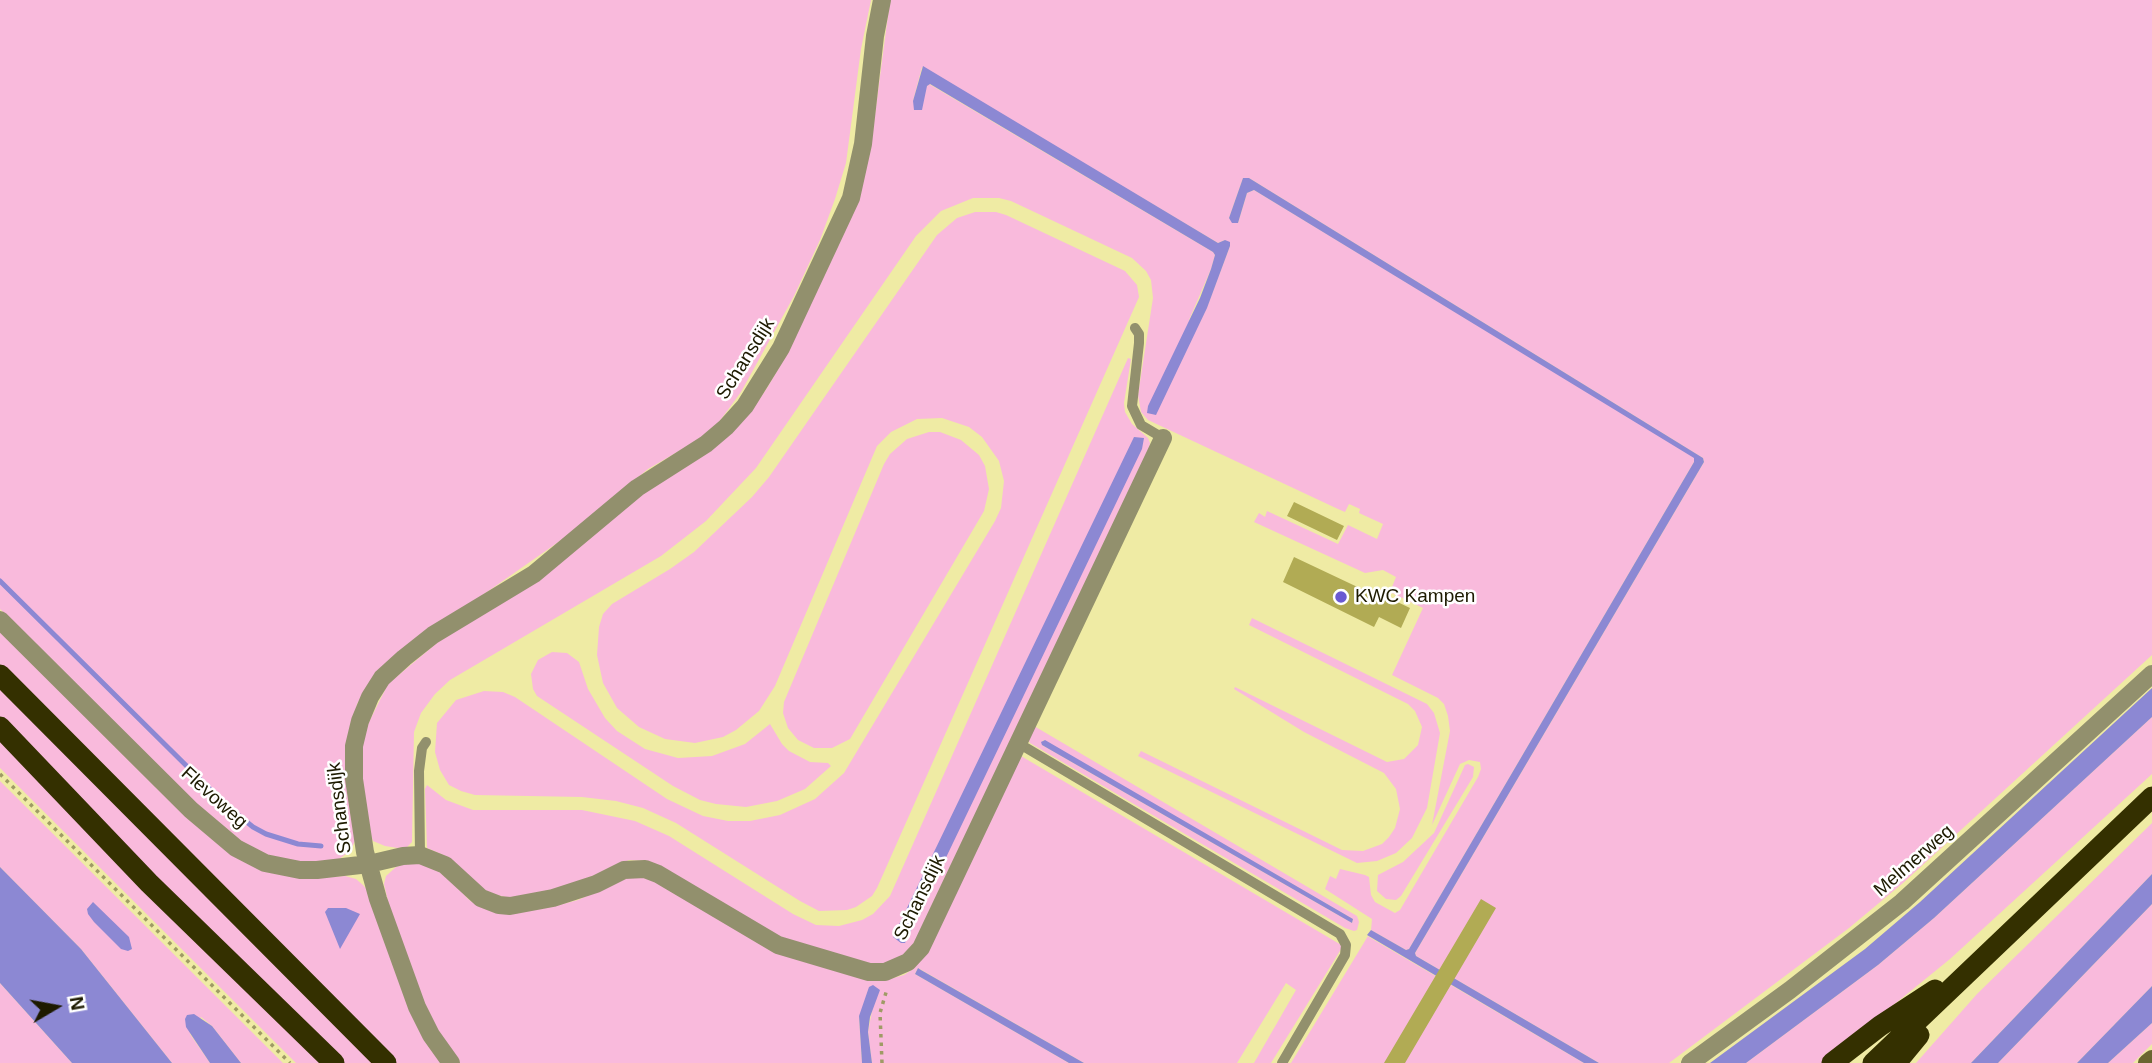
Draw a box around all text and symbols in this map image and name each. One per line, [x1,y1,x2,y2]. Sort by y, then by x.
street label: Schansdijk [712,314,780,404]
place label: KWC Kampen [1355,586,1475,608]
marker: KWC Kampen [1333,589,1349,605]
street label: Schansdijk [323,761,357,855]
street label: Flevoweg [176,762,252,834]
street label: Melmerweg [1869,820,1959,902]
street label: Schansdijk [890,852,950,944]
north arrow [21,972,91,1042]
text: N [66,995,89,1012]

